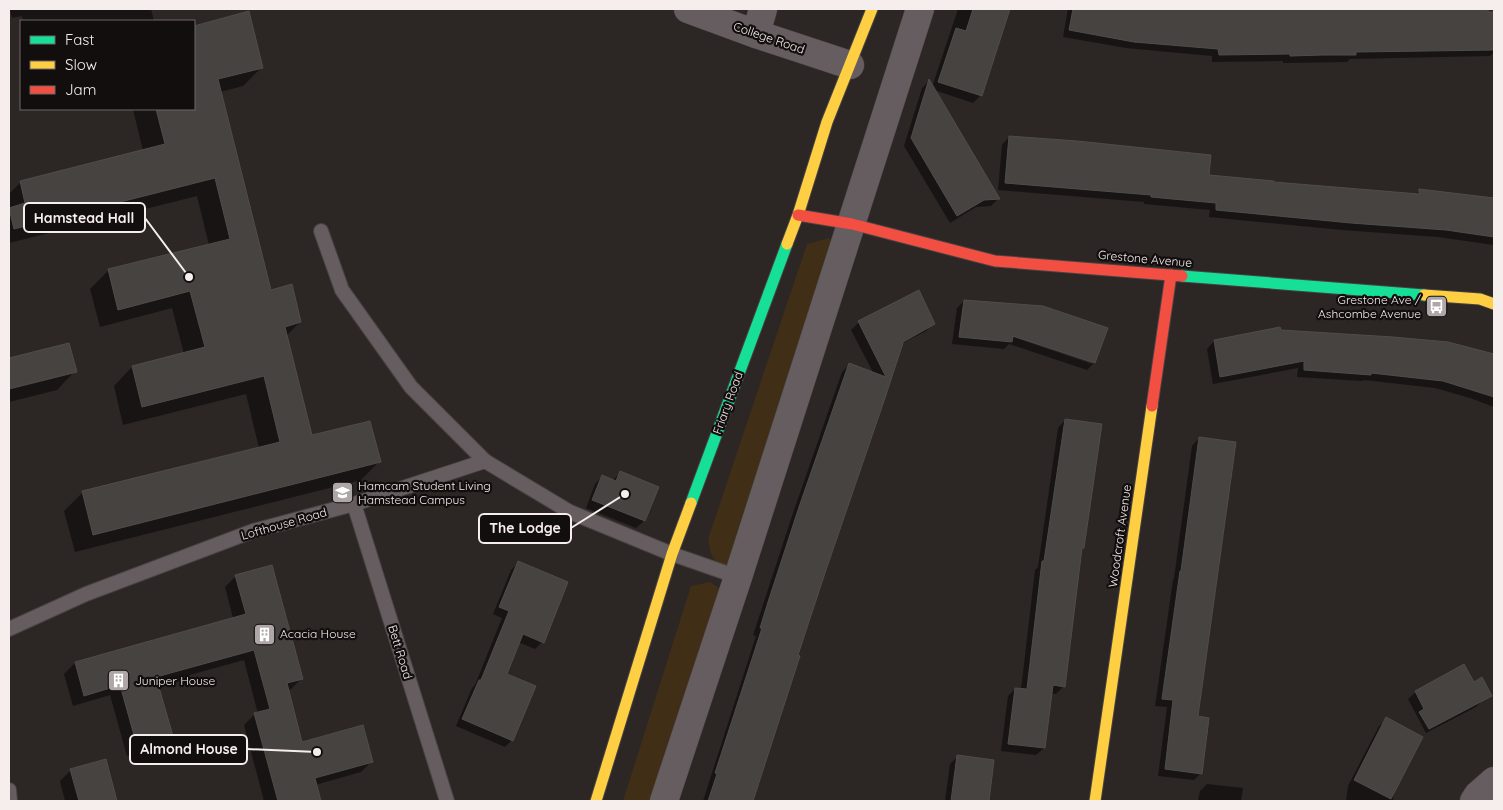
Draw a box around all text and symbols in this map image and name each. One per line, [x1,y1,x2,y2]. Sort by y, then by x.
street label: College Road [732,18,807,57]
legend [20,20,195,110]
text: Fast [65,30,94,49]
text: Slow [65,55,97,74]
text: Jam [65,80,96,99]
callout: Hamstead Hall [24,203,145,232]
text: Hamstead Hall [34,209,134,227]
street label: Grestone Avenue [1097,247,1193,270]
place label: Grestone Ave / Ashcombe Avenue [1318,292,1422,321]
bus stop icon: Grestone Ave / Ashcombe Avenue [1425,295,1449,319]
street label: Friary Road [709,369,746,436]
place label: Hamcam Student Living Hamstead Campus [358,478,491,507]
school or university icon: Hamcam Student Living Hamstead Campus [330,481,354,505]
street label: Woodcroft Avenue [1105,483,1134,588]
street label: Lofthouse Road [239,504,328,543]
callout: The Lodge [479,514,571,543]
text: The Lodge [489,519,561,537]
building icon: Acacia House [252,622,276,646]
street label: Bett Road [385,623,416,681]
place label: Acacia House [280,626,356,641]
building icon: Juniper House [107,669,131,693]
place label: Juniper House [135,673,215,688]
callout: Almond House [130,735,247,764]
text: Almond House [140,740,238,758]

